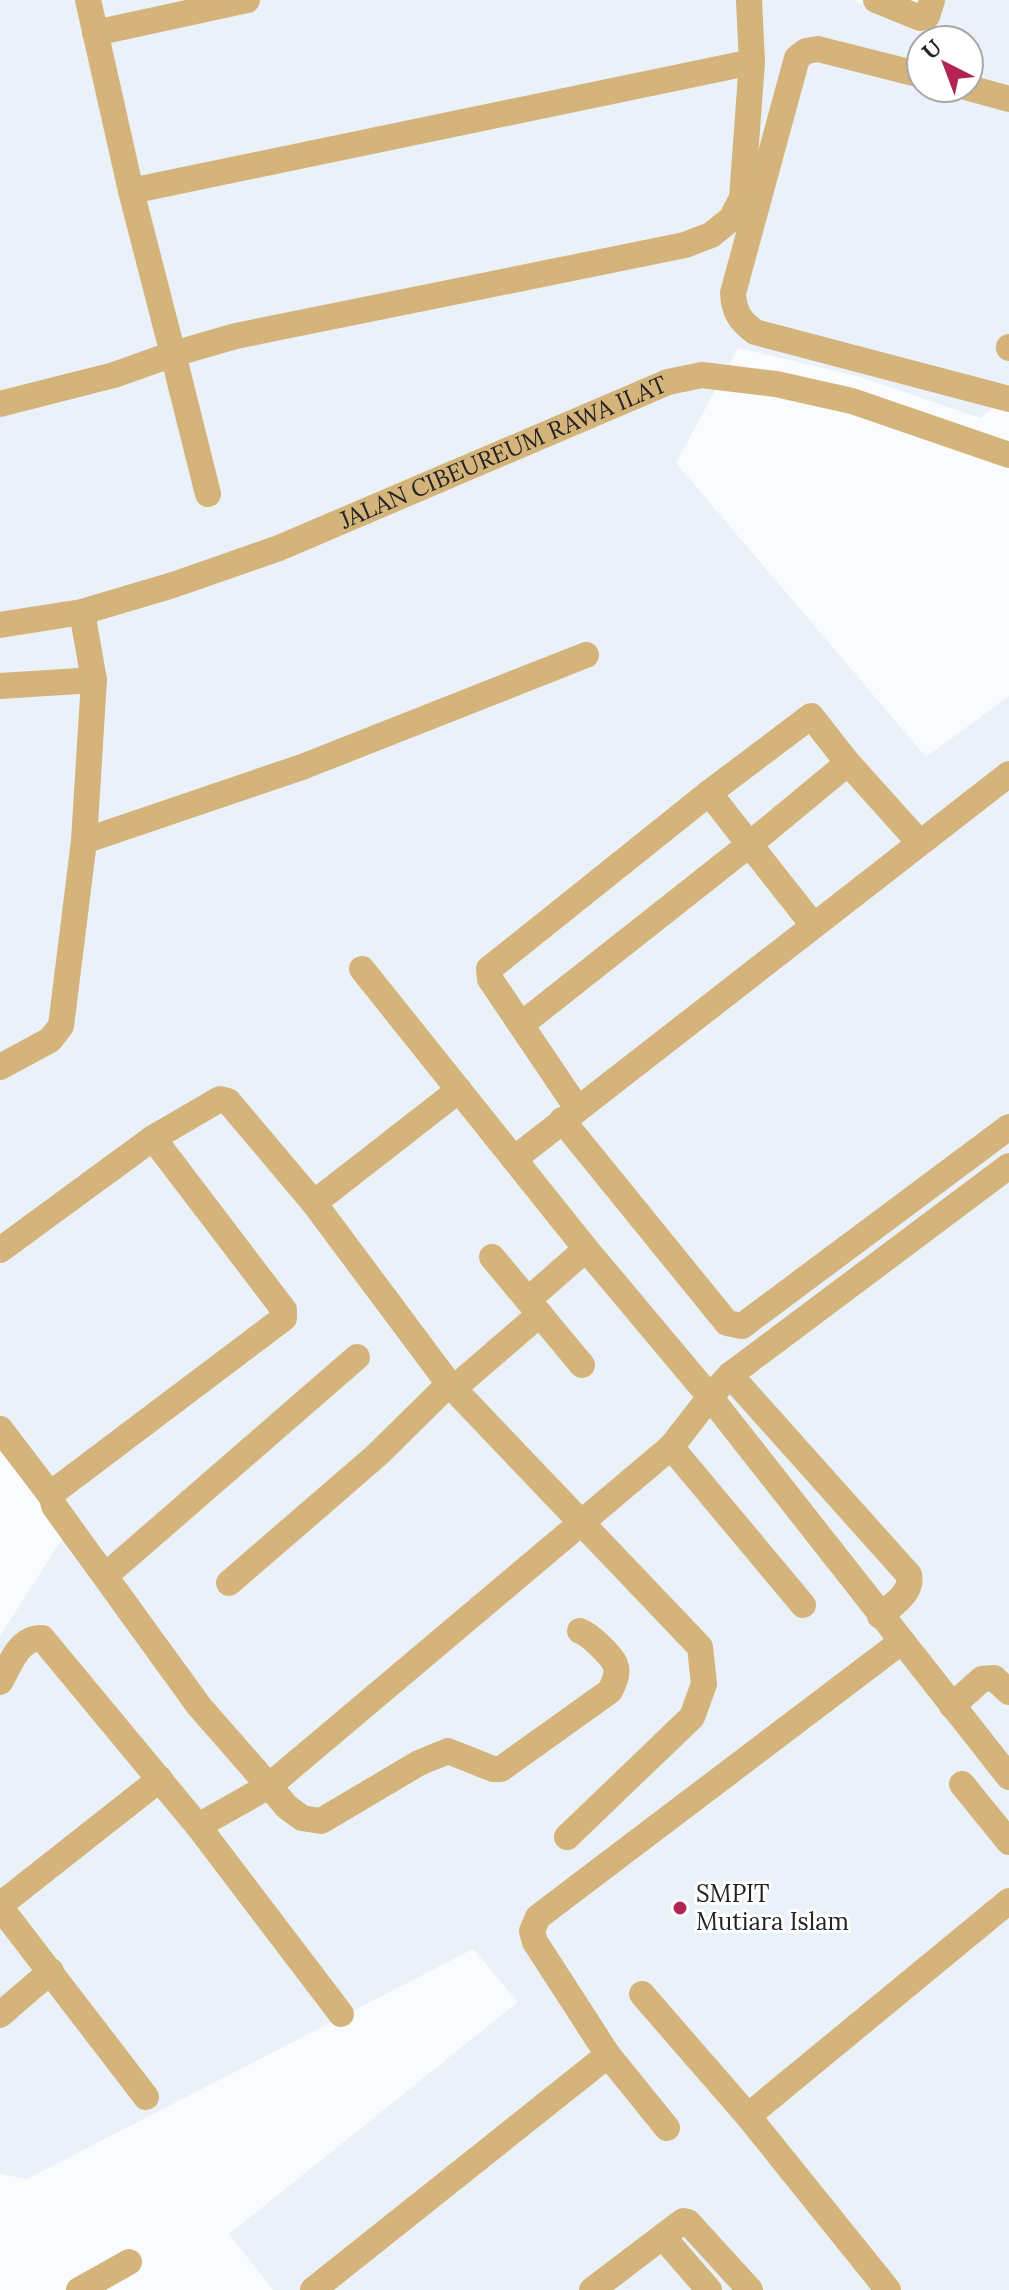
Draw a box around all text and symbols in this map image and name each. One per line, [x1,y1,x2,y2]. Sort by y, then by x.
north arrow [905,24,985,104]
text: U [916,33,947,65]
street label: JALAN CIBEUREUM RAWA ILAT [334,368,671,536]
place label: SMPIT Mutiara Islam [696,1878,849,1937]
marker: SMPIT Mutiara Islam [671,1899,689,1917]

